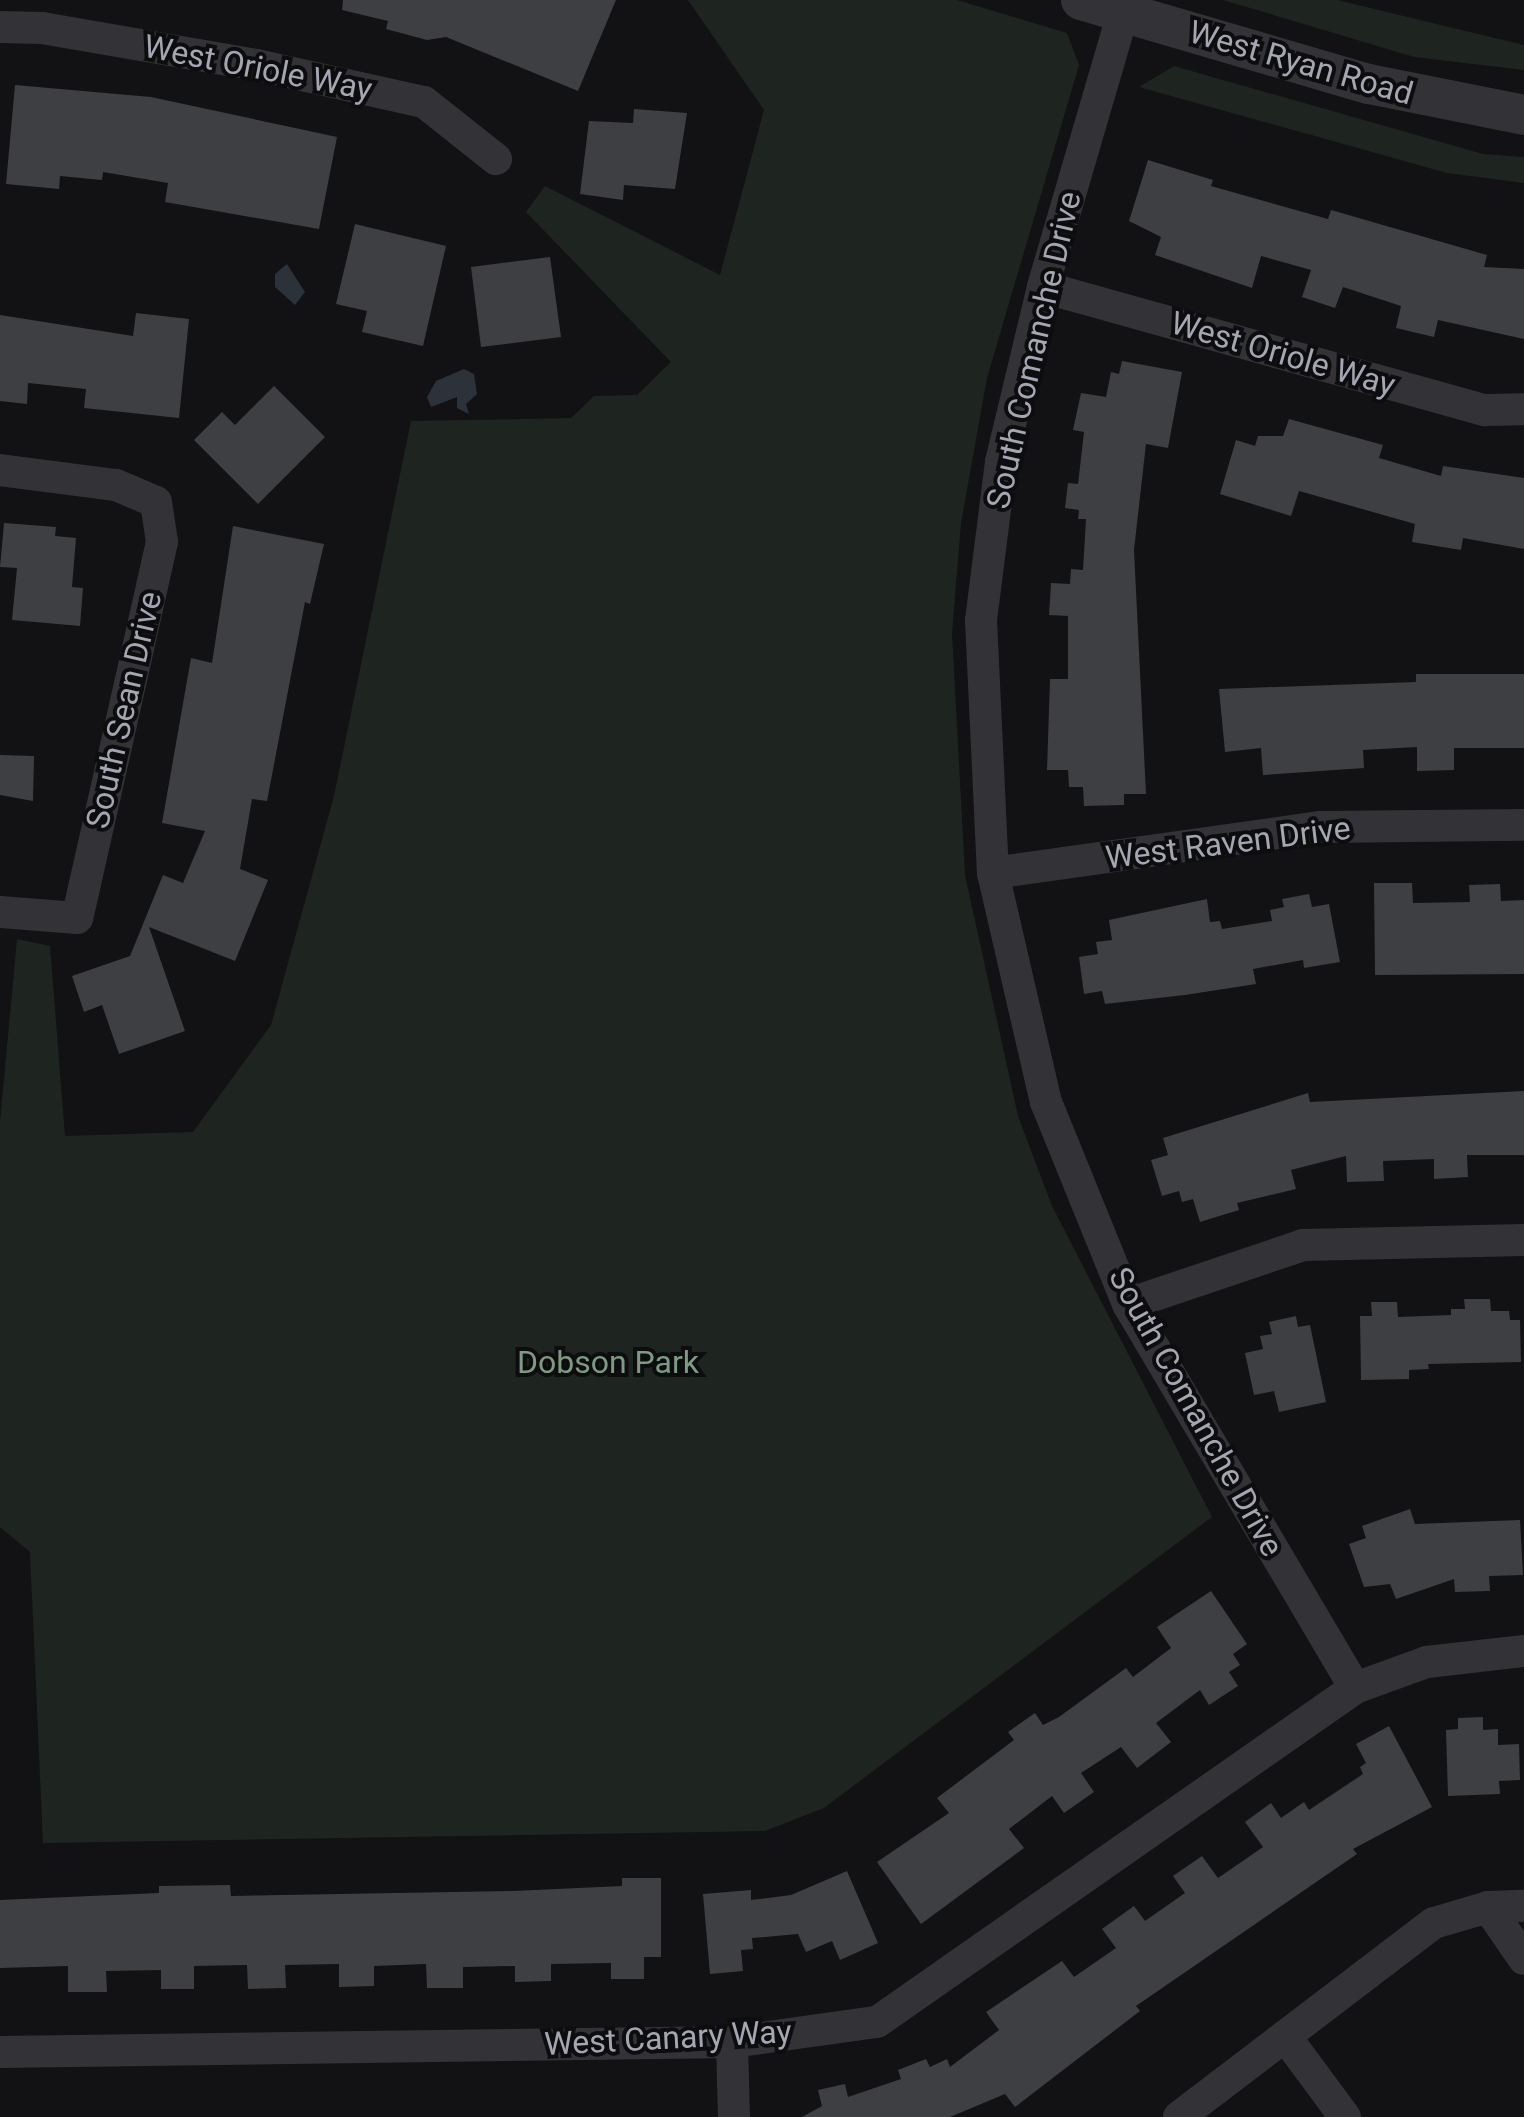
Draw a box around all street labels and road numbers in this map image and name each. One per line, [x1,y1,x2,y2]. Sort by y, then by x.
street label: West Ryan Road [1185,13,1417,113]
street label: West Oriole Way [141,27,375,109]
street label: South Comanche Drive [979,188,1089,512]
street label: West Oriole Way [1166,304,1400,404]
street label: South Sean Drive [78,588,170,832]
street label: West Raven Drive [1103,809,1353,877]
street label: South Comanche Drive [1101,1261,1291,1563]
street label: West Canary Way [543,2012,793,2064]

